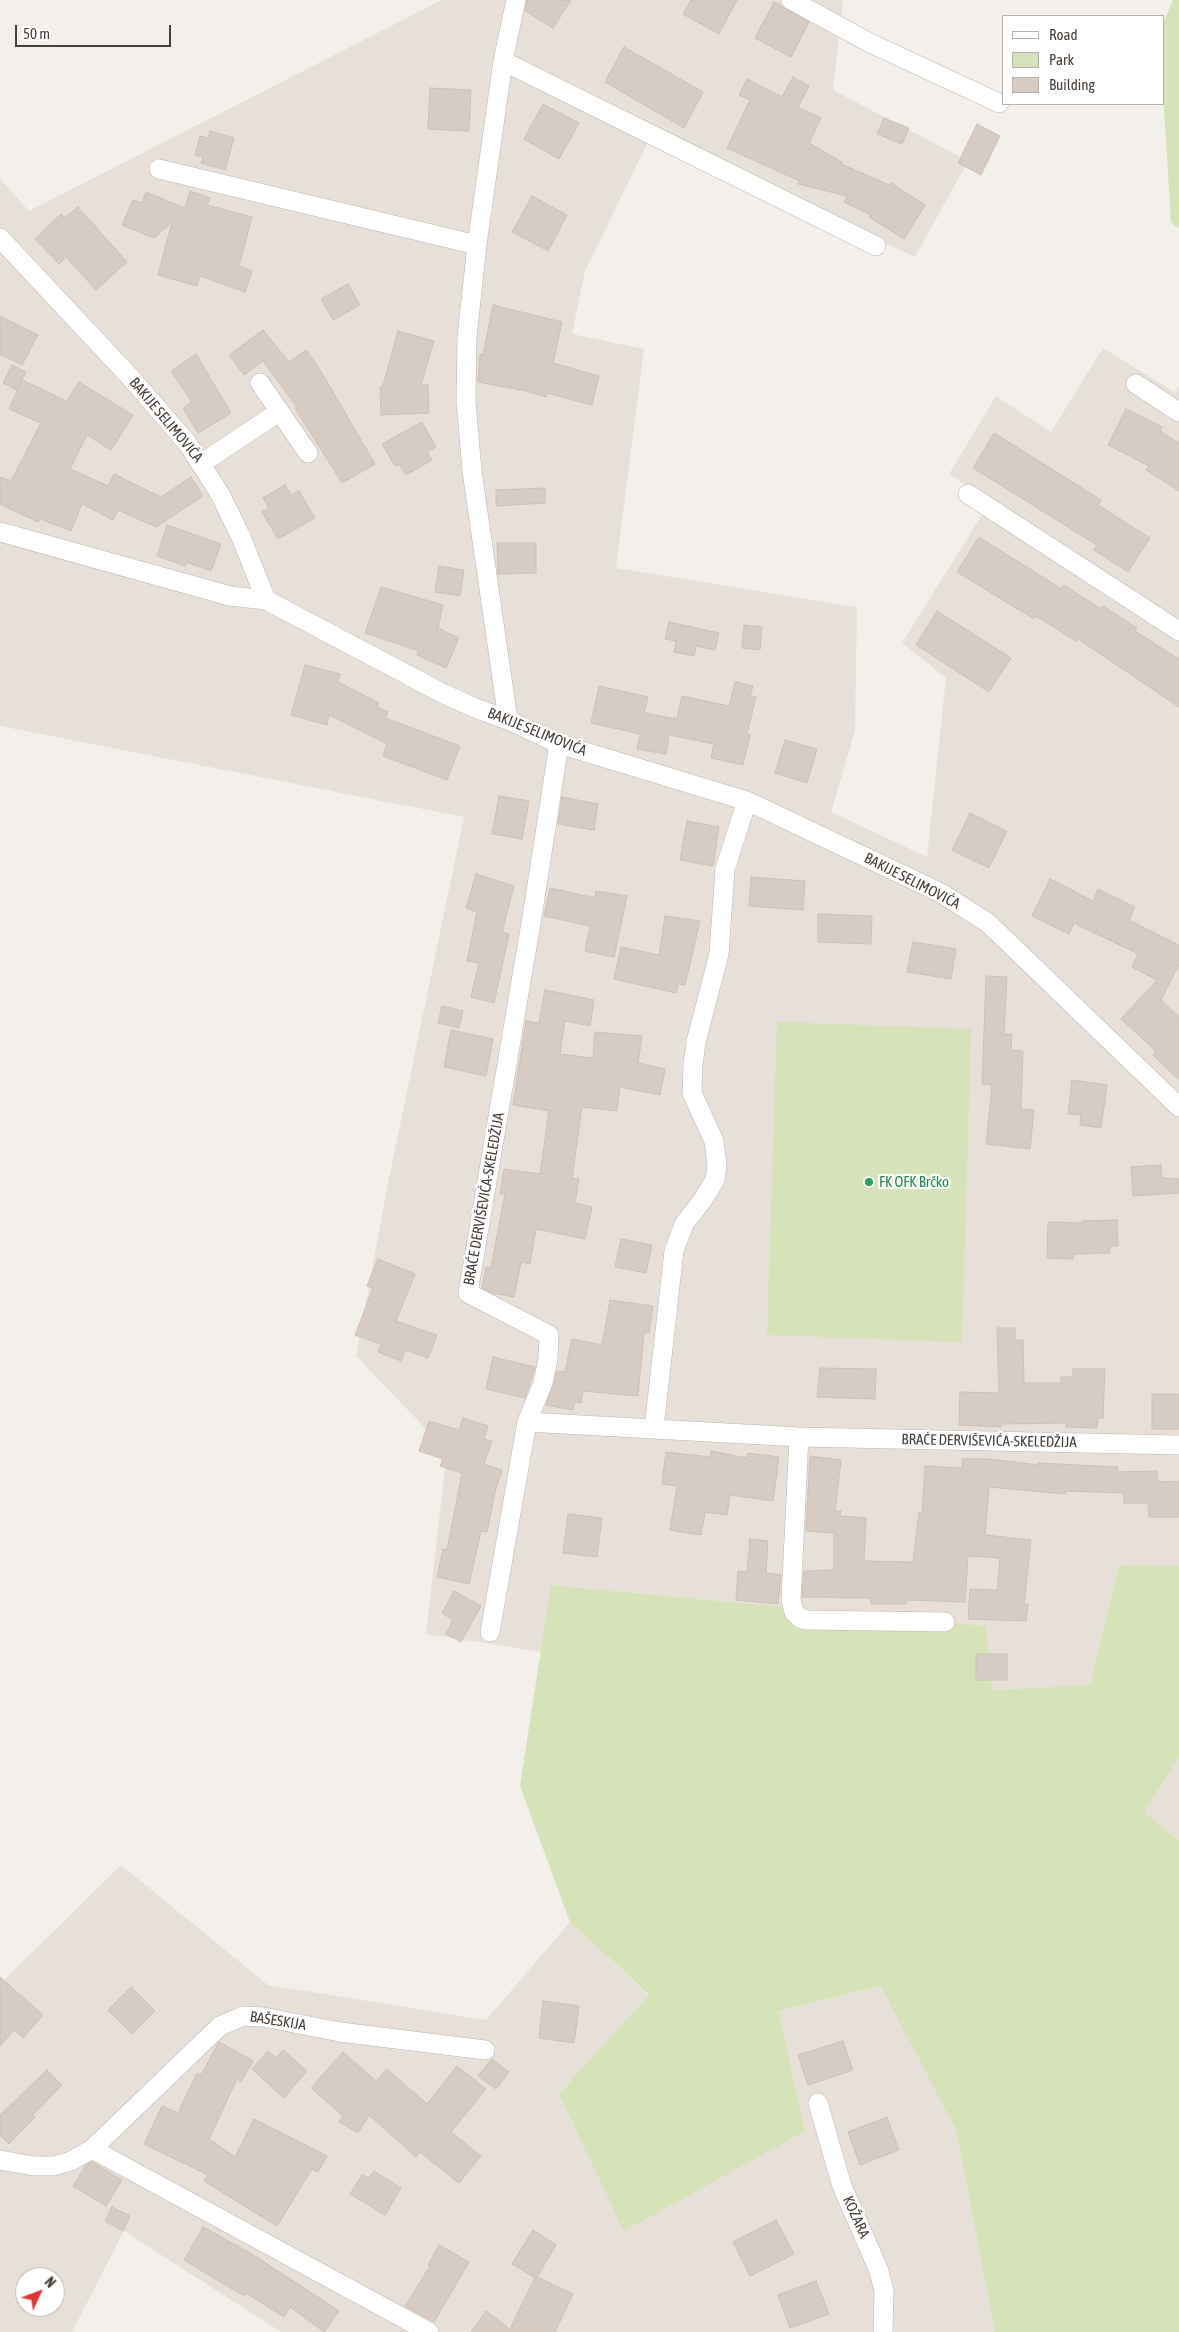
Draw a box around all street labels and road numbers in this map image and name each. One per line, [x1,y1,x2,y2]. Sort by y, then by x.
street label: BAKIJE SELIMOVIĆA [125,374,207,466]
street label: BAKIJE SELIMOVIĆA [485,704,589,760]
street label: BAKIJE SELIMOVIĆA [861,849,963,913]
street label: BRAĆE DERVIŠEVIĆA-SKELEDŽIJA [460,1111,508,1287]
street label: BRAĆE DERVIŠEVIĆA-SKELEDŽIJA [901,1430,1077,1452]
street label: BAŠESKIJA [249,2008,307,2034]
street label: KOŽARA [839,2193,873,2241]

